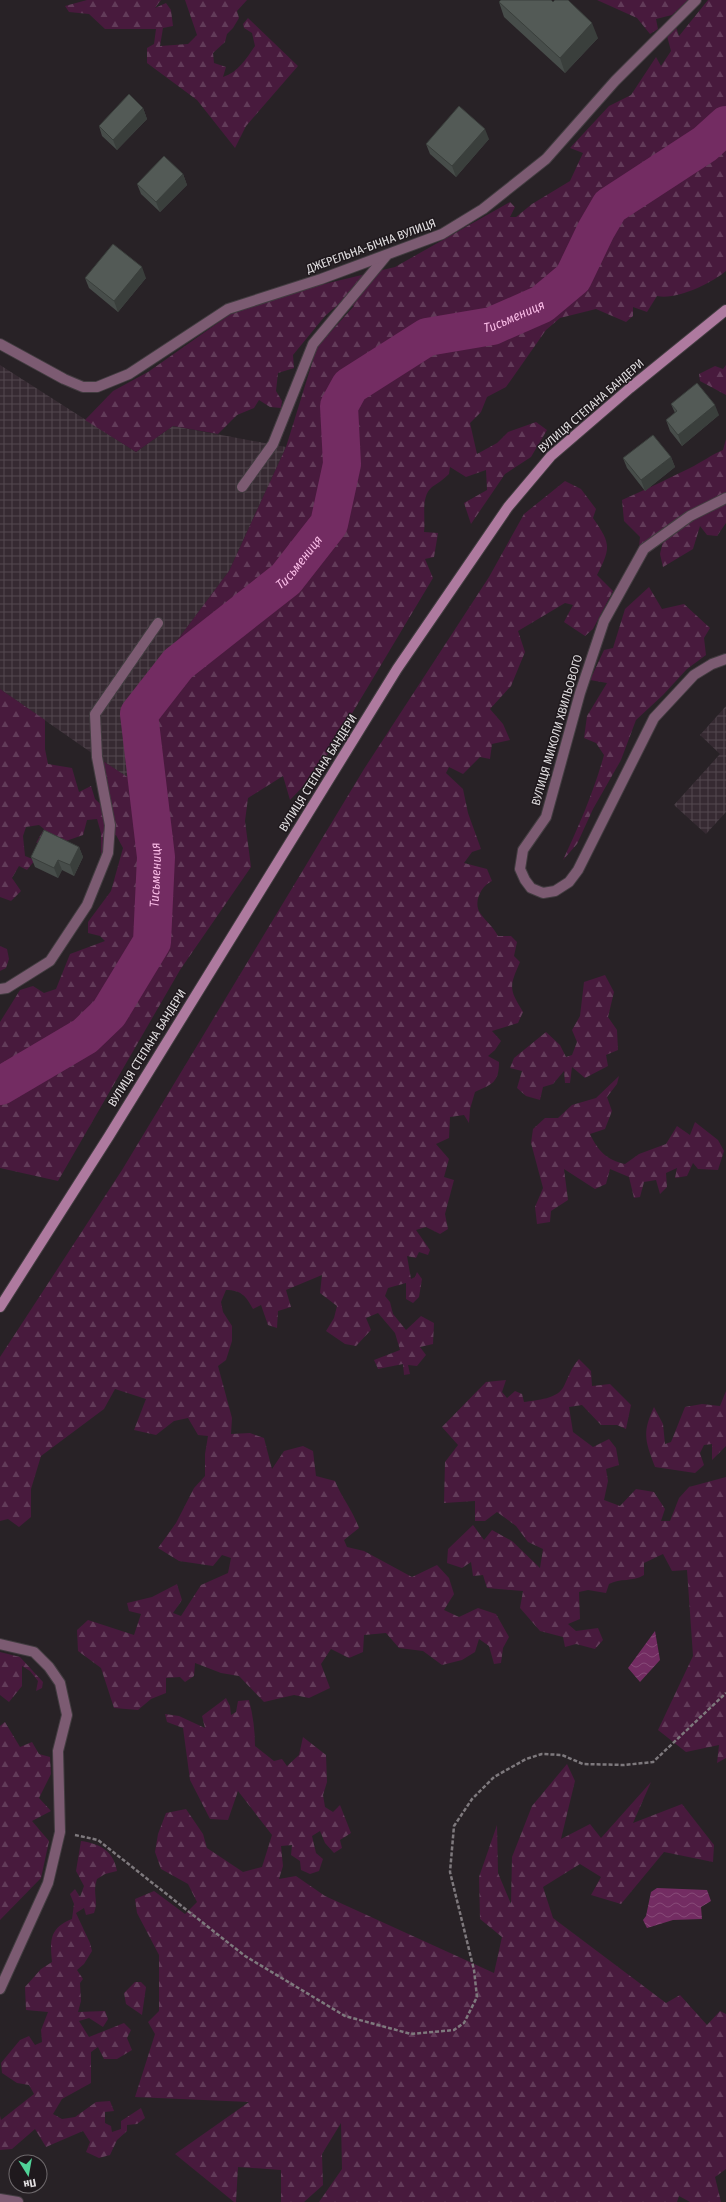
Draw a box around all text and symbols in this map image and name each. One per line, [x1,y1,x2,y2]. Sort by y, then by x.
street label: ДЖЕРЕЛЬНА-БІЧНА ВУЛИЦЯ [303,216,438,276]
water label: Тисьмениця [482,296,547,335]
street label: ВУЛИЦЯ СТЕПАНА БАНДЕРИ [535,356,647,456]
water label: Тисьмениця [273,532,325,592]
street label: ВУЛИЦЯ МИКОЛИ ХВИЛЬОВОГО [529,653,585,807]
street label: ВУЛИЦЯ СТЕПАНА БАНДЕРИ [276,712,360,834]
water label: Тисьмениця [146,842,164,908]
street label: ВУЛИЦЯ СТЕПАНА БАНДЕРИ [105,987,189,1109]
north arrow [8,2154,48,2194]
text: Пн [22,2176,37,2191]

